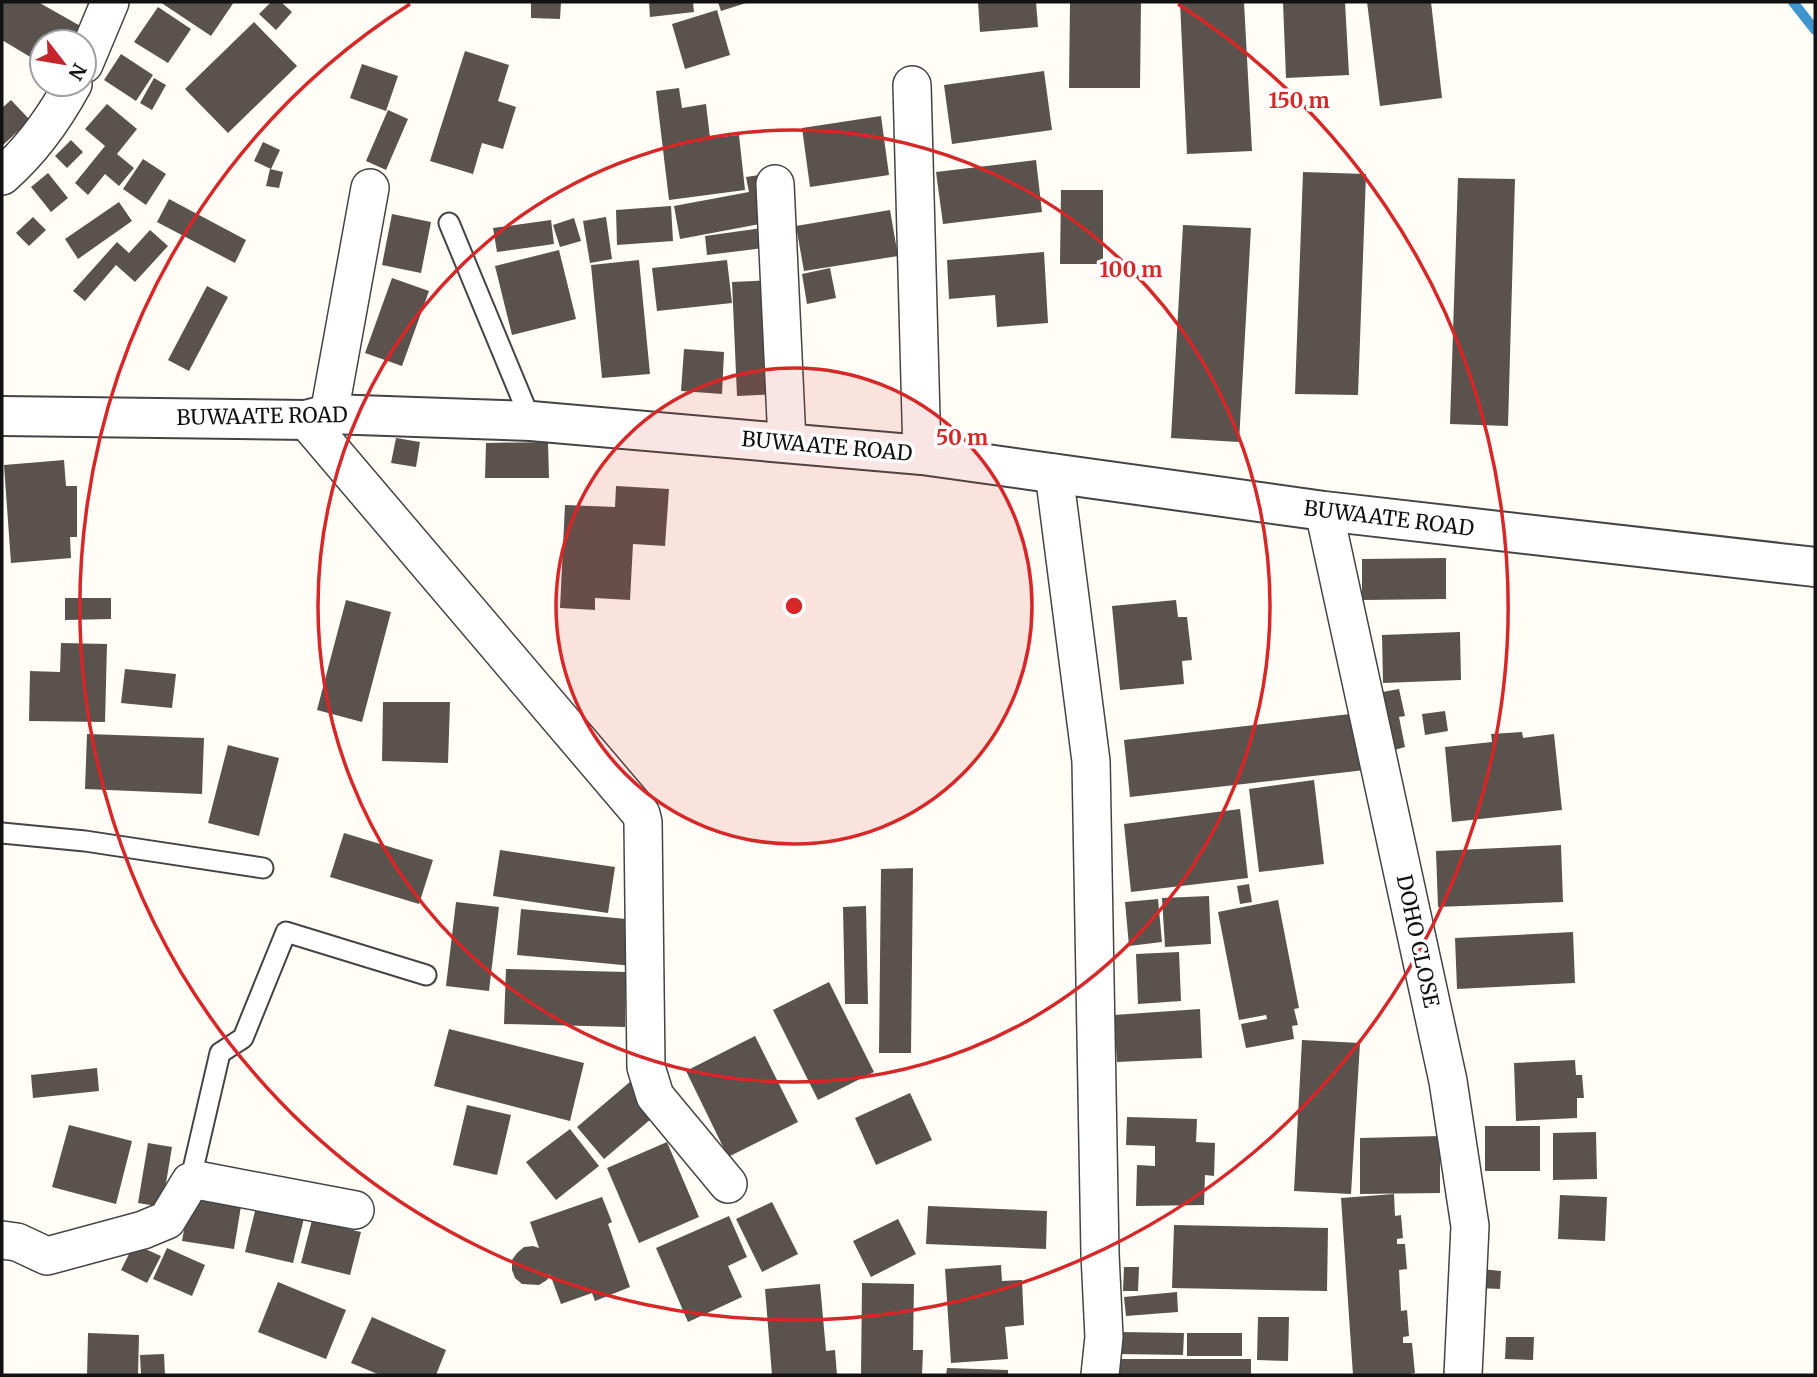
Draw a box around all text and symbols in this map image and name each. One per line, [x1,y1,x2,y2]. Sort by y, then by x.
north arrow [28,28,98,98]
text: N [63,59,92,84]
text: 150 m [1268,87,1330,114]
text: 100 m [1100,256,1162,283]
street label: BUWAATE ROAD [176,401,348,431]
text: 50 m [936,424,988,451]
street label: BUWAATE ROAD [740,425,914,467]
street label: BUWAATE ROAD [1302,494,1476,542]
centre of rings [782,594,806,618]
street label: DOHO CLOSE [1391,872,1445,1011]

